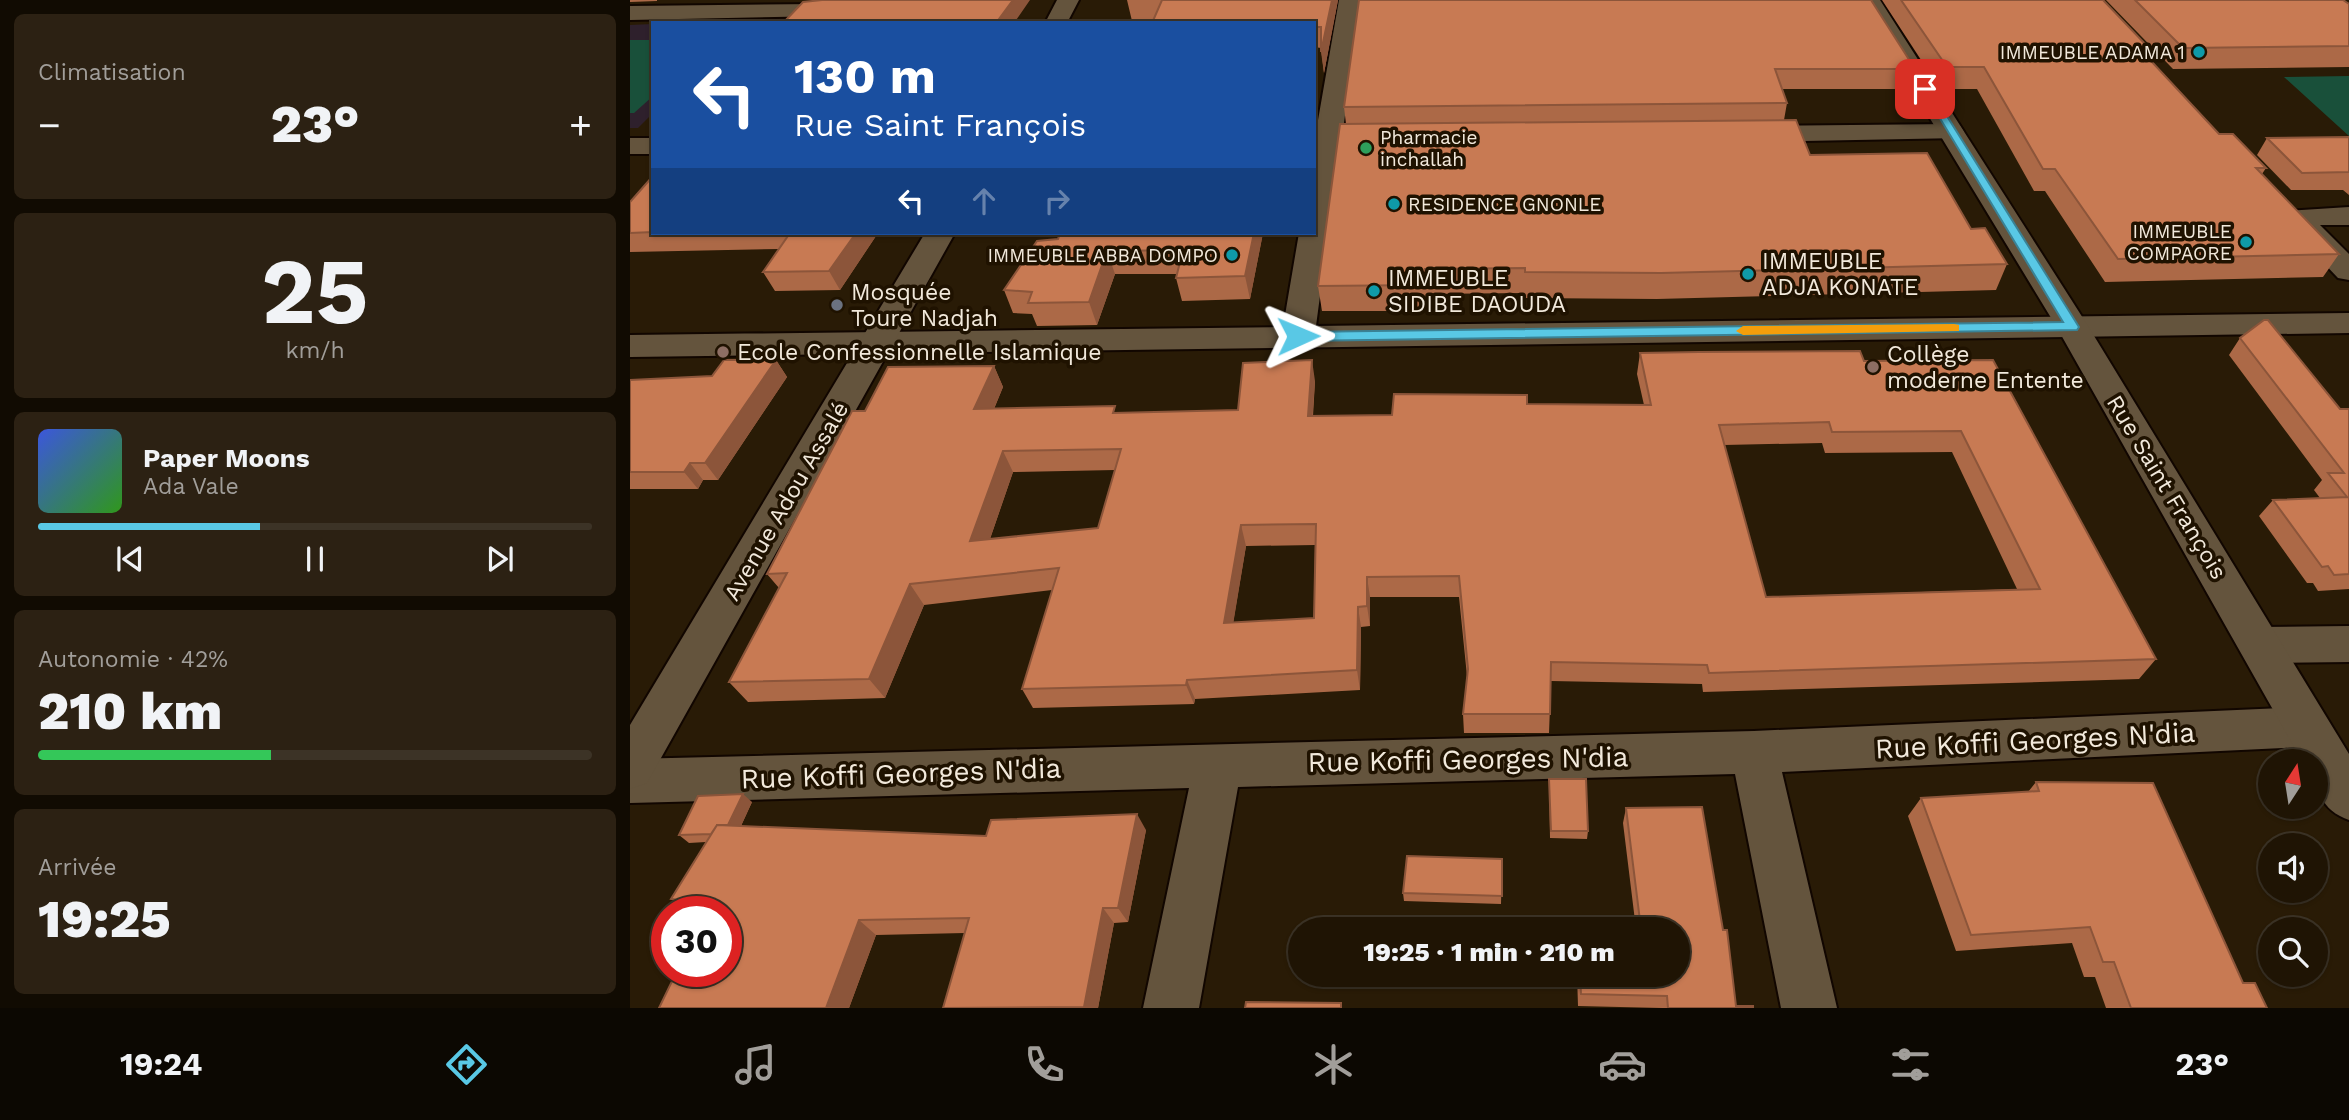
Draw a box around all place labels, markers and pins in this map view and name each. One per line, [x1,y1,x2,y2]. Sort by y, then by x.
place label: IMMEUBLE ADAMA 1 [2000,41,2185,64]
marker: IMMEUBLE ADAMA 1 [2191,44,2207,60]
pin [1895,59,1955,119]
place label: Pharmacie inchallah [1380,126,1477,171]
marker: Pharmacie inchallah [1358,140,1374,156]
place label: RESIDENCE GNONLE [1408,193,1601,216]
marker: RESIDENCE GNONLE [1386,196,1402,212]
place label: IMMEUBLE COMPAORE [2127,220,2232,265]
marker: IMMEUBLE COMPAORE [2238,234,2254,250]
place label: IMMEUBLE ABBA DOMPO [987,244,1218,267]
marker: IMMEUBLE ABBA DOMPO [1224,247,1240,263]
place label: IMMEUBLE ADJA KONATE [1762,248,1919,301]
place label: IMMEUBLE SIDIBE DAOUDA [1388,265,1566,318]
marker: IMMEUBLE ADJA KONATE [1740,266,1756,282]
place label: Mosquée Toure Nadjah [851,279,998,332]
marker: IMMEUBLE SIDIBE DAOUDA [1366,283,1382,299]
marker: Mosquée Toure Nadjah [829,297,845,313]
place label: Ecole Confessionnelle Islamique [737,339,1102,366]
place label: Collège moderne Entente [1887,341,2084,394]
marker: Ecole Confessionnelle Islamique [715,344,731,360]
marker: Collège moderne Entente [1865,359,1881,375]

